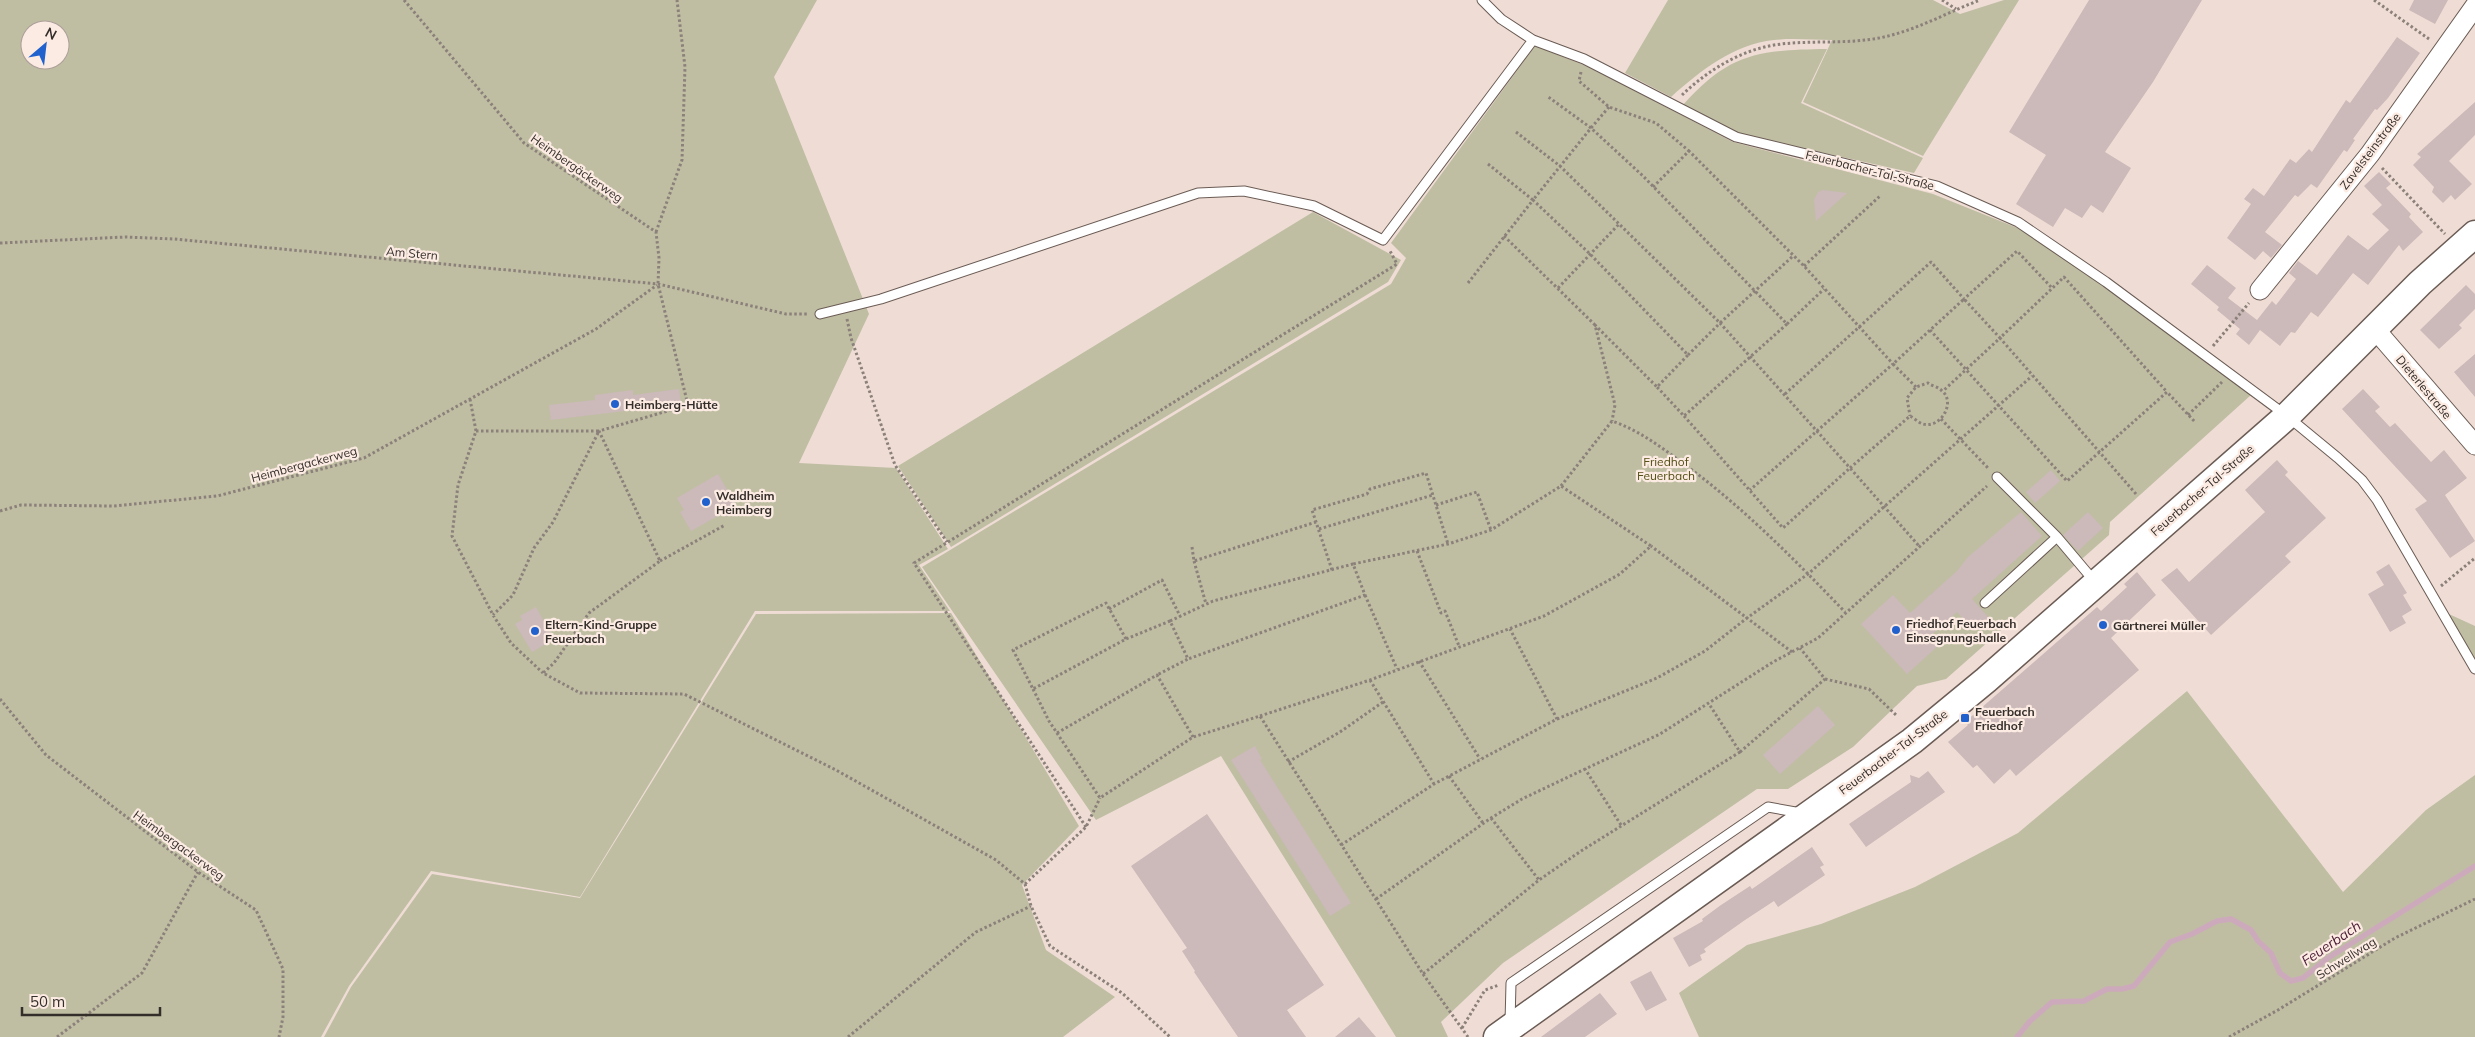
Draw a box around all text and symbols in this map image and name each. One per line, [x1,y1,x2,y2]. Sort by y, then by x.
north arrow [20,20,70,70]
text: N [42,23,60,44]
street label: Zavelsteinstraße [2336,110,2404,192]
street label: Heimbergäckerweg [528,131,626,205]
street label: Feuerbacher-Tal-Straße [1804,147,1936,193]
street label: Am Stern [385,243,439,263]
street label: Dieterlestraße [2393,352,2455,422]
place label: Heimberg-Hütte [625,397,718,412]
marker: Heimberg-Hütte [609,398,621,410]
street label: Feuerbacher-Tal-Straße [2147,441,2257,539]
street label: Heimbergackerweg [249,443,359,485]
park label: Friedhof Feuerbach [1637,454,1695,483]
place label: Waldheim Heimberg [716,488,775,517]
marker: Waldheim Heimberg [700,496,712,508]
place label: Friedhof Feuerbach Einsegnungshalle [1906,616,2016,645]
place label: Eltern-Kind-Gruppe Feuerbach [545,617,657,646]
place label: Gärtnerei Müller [2113,618,2206,633]
marker: Gärtnerei Müller [2097,619,2109,631]
marker: Friedhof Feuerbach Einsegnungshalle [1890,624,1902,636]
marker: Eltern-Kind-Gruppe Feuerbach [529,625,541,637]
place label: Feuerbach Friedhof [1975,704,2035,733]
street label: Feuerbacher-Tal-Straße [1836,706,1950,798]
marker: Feuerbach Friedhof [1959,712,1971,724]
street label: Heimbergackerweg [131,807,227,883]
water label: Feuerbach [2298,917,2364,969]
street label: Schwellwag [2313,934,2379,982]
scale bar [22,984,160,1016]
text: 50 m [30,992,65,1011]

